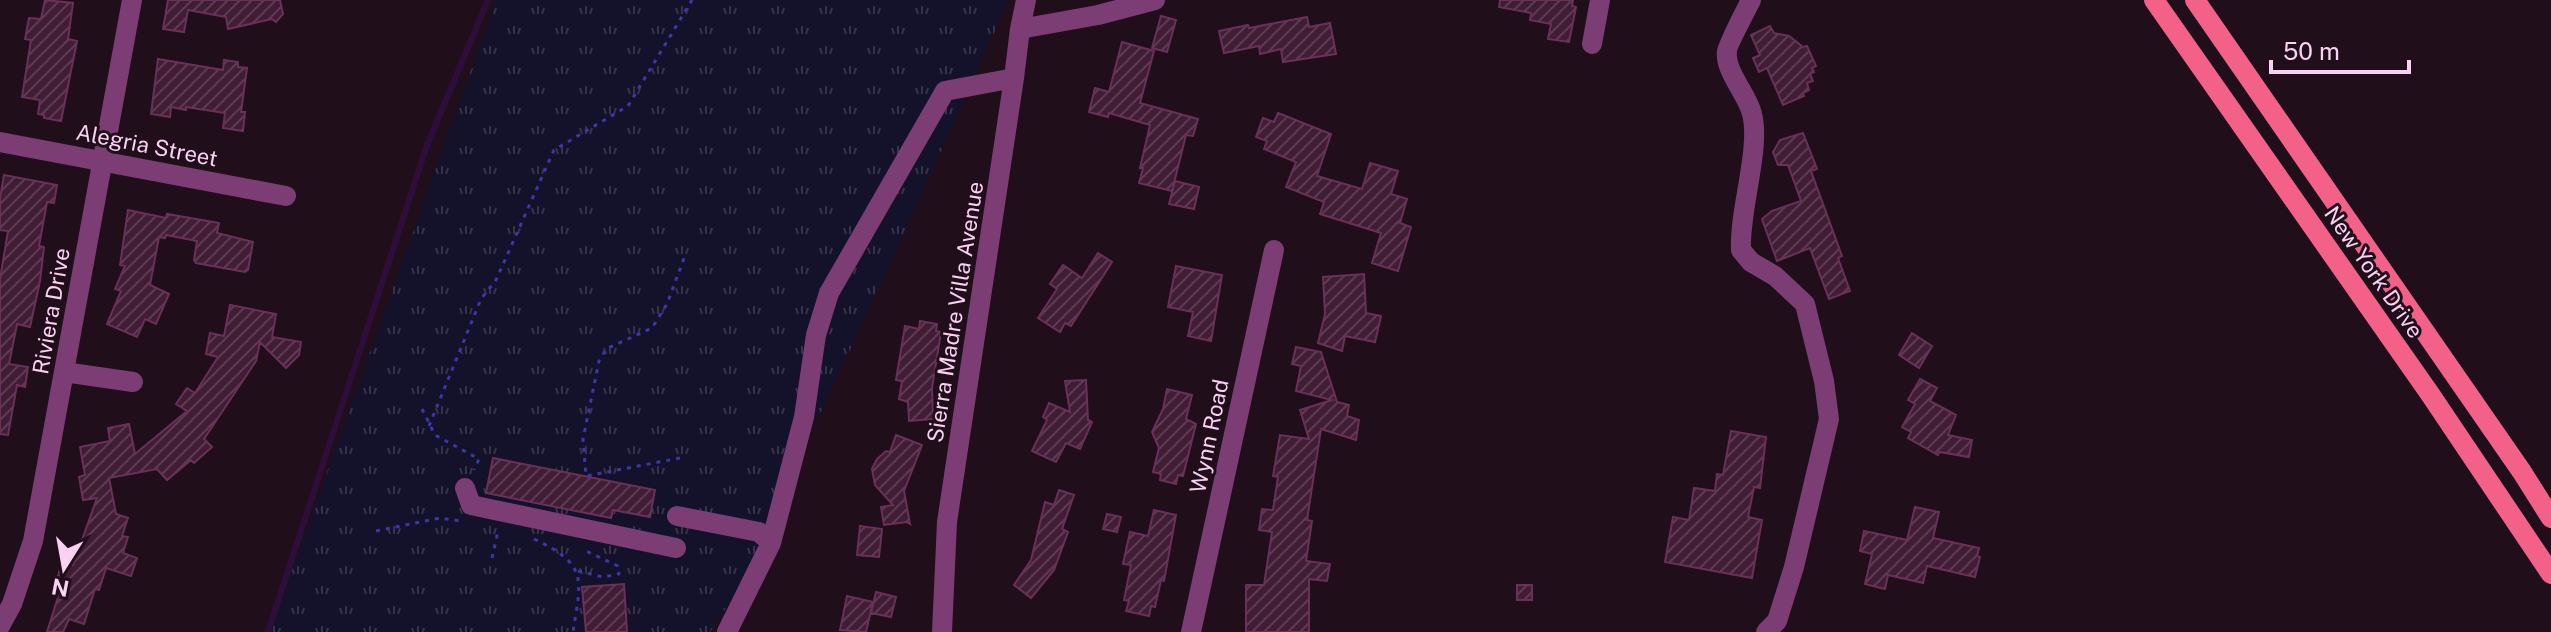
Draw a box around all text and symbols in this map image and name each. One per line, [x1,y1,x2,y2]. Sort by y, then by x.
scale bar [2271,24,2409,74]
text: 50 m [2283,37,2340,65]
street label: Alegria Street [74,119,220,171]
street label: Sierra Madre Villa Avenue [922,180,988,444]
street label: New York Drive [2319,201,2429,343]
street label: Riviera Drive [27,246,75,376]
street label: Wynn Road [1184,377,1234,495]
north arrow [24,528,104,608]
text: N [49,573,71,602]

